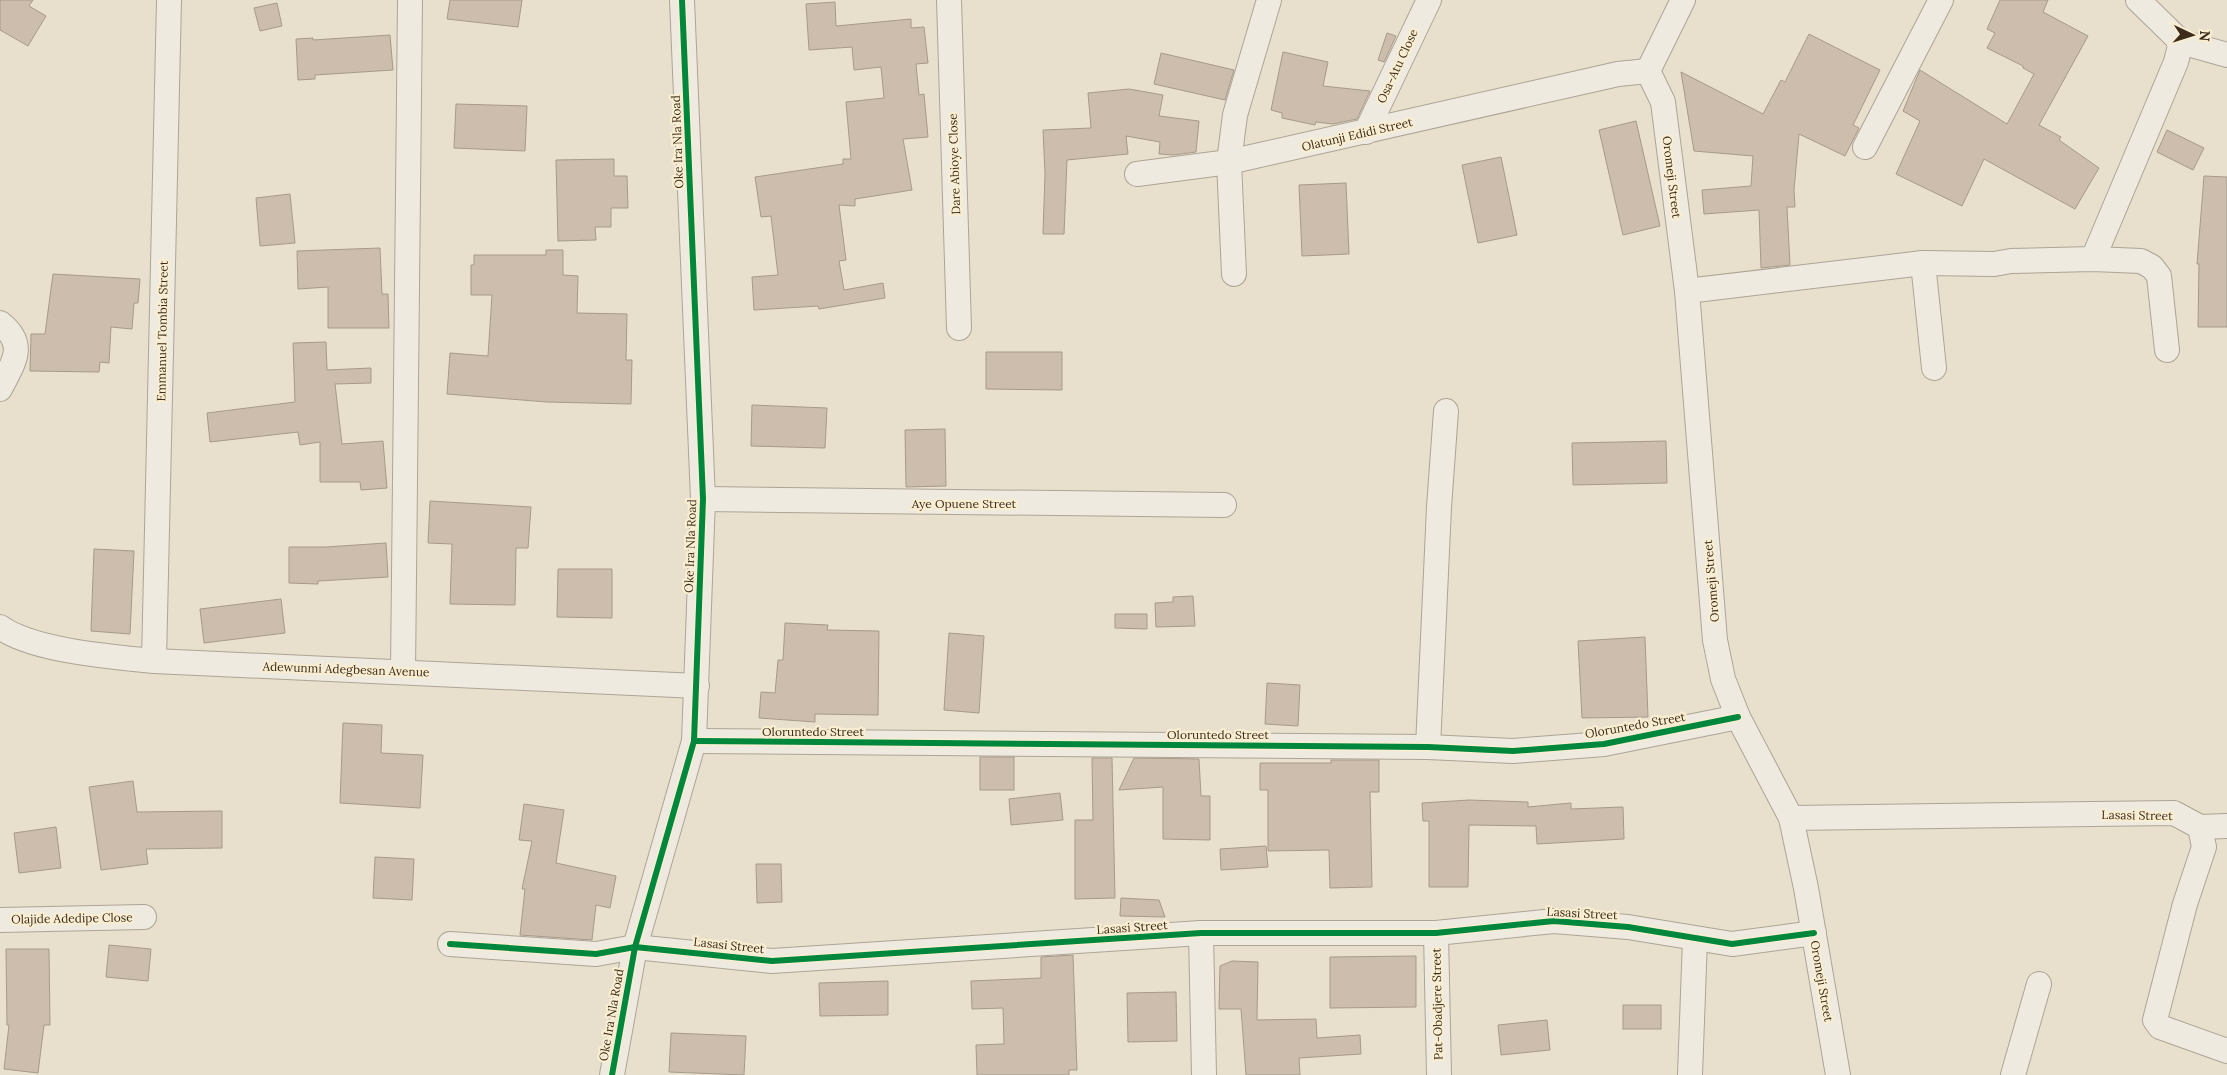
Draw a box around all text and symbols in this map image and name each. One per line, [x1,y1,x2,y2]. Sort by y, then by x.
north arrow [2167,10,2217,60]
street label: Osa-Atu Close [1373,26,1421,105]
text: N [2196,30,2214,42]
street label: Oke Ira Nla Road [668,95,686,189]
street label: Dare Abioye Close [945,113,963,215]
street label: Olatunji Edidi Street [1300,114,1414,154]
street label: Oromeji Street [1660,135,1685,219]
street label: Emmanuel Tombia Street [153,260,171,402]
street label: Aye Opuene Street [911,496,1017,511]
street label: Oke Ira Nla Road [681,499,699,593]
street label: Oromeji Street [1700,539,1722,623]
street label: Adewunmi Adegbesan Avenue [261,659,430,679]
street label: Oloruntedo Street [1584,709,1687,741]
street label: Oloruntedo Street [762,724,864,739]
street label: Oloruntedo Street [1167,727,1269,742]
street label: Lasasi Street [2101,807,2173,823]
street label: Lasasi Street [1546,904,1618,922]
street label: Olajide Adedipe Close [11,909,133,927]
street label: Lasasi Street [1096,917,1168,937]
street label: Lasasi Street [693,934,766,956]
street label: Oromeji Street [1807,939,1837,1023]
street label: Pat-Obadjere Street [1429,947,1445,1060]
street label: Oke Ira Nla Road [595,968,627,1062]

